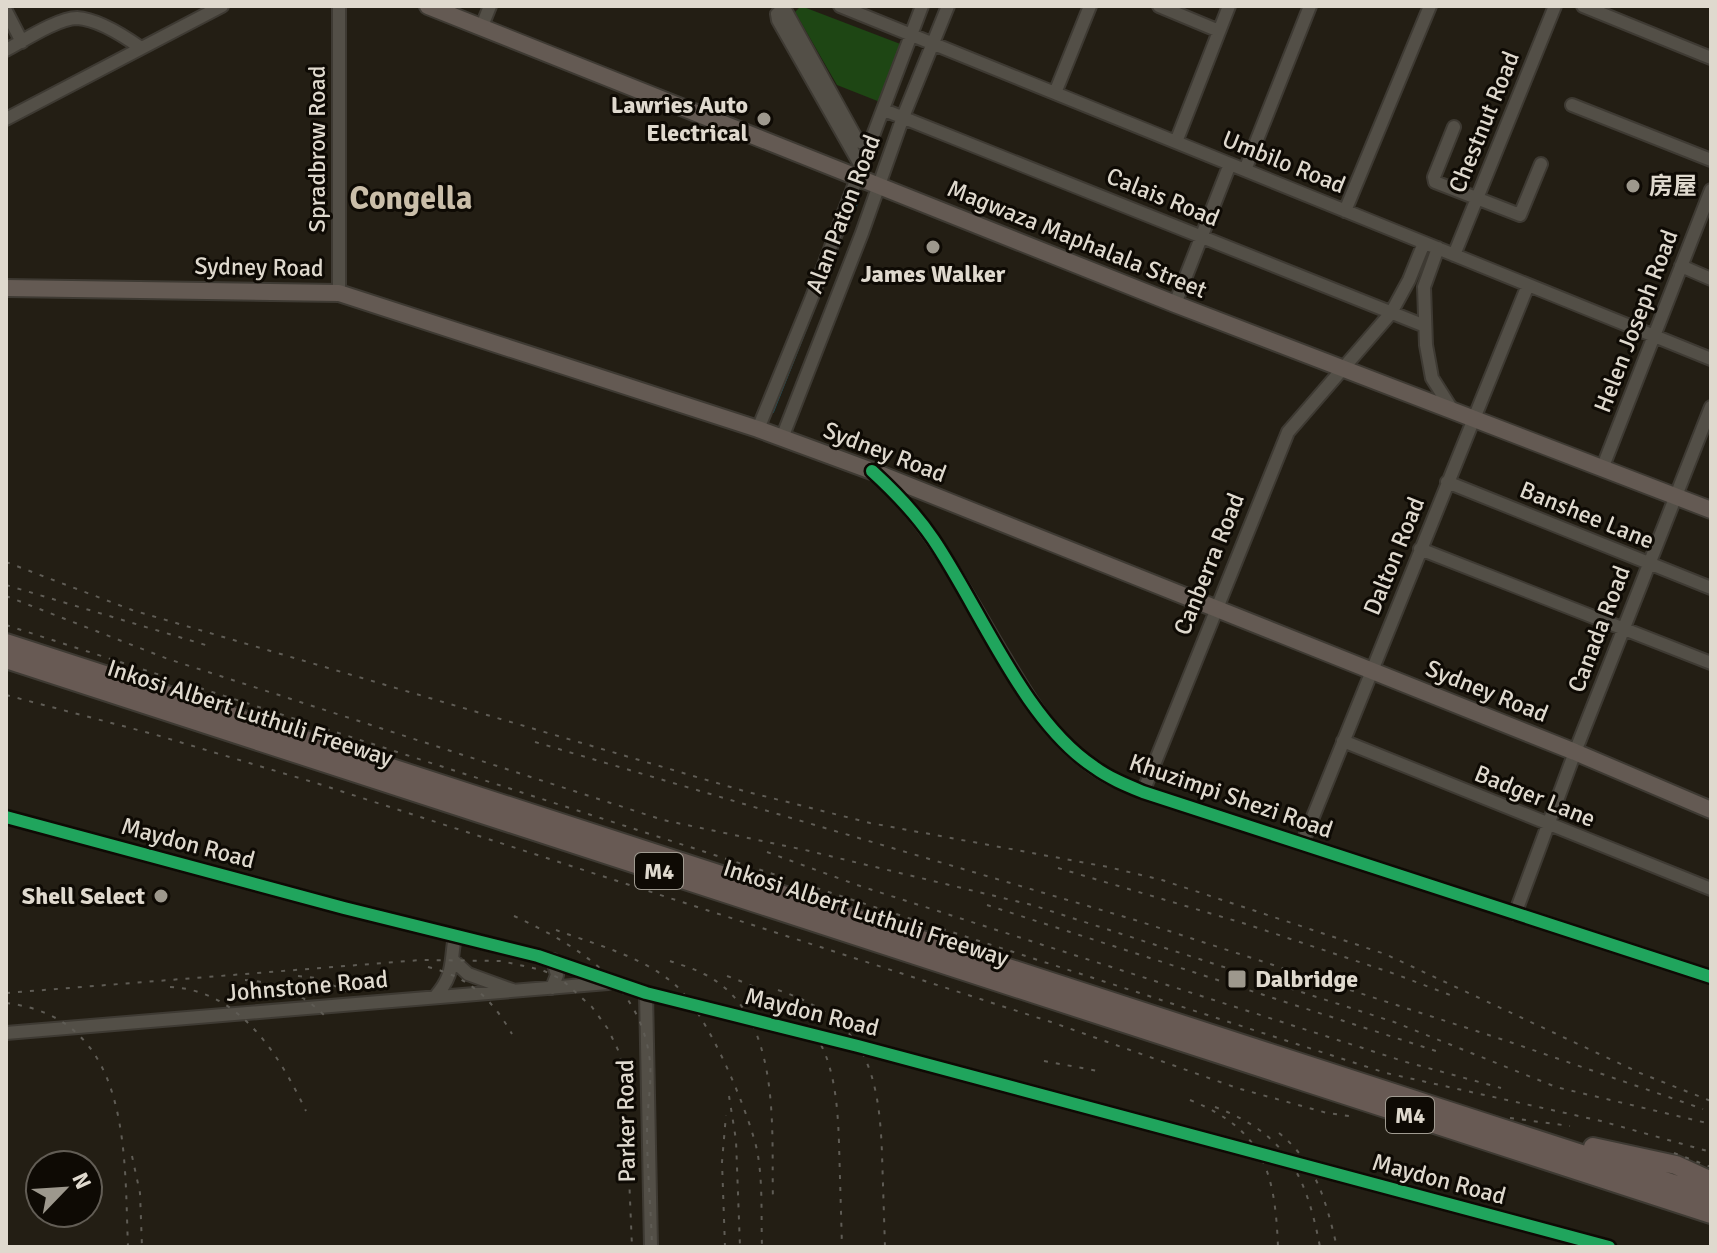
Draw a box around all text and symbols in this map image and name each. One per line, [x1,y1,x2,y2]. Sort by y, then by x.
street label: Chestnut Road [1442,47,1526,197]
street label: Spradbrow Road [302,66,332,232]
place label: Lawries Auto Electrical [611,90,748,148]
marker: Lawries Auto Electrical [755,110,773,128]
street label: Umbilo Road [1218,124,1350,200]
street label: Alan Paton Road [799,130,887,298]
street label: Calais Road [1102,161,1224,233]
place label: 房屋 [1649,171,1697,201]
street label: Magwaza Maphalala Street [943,173,1211,305]
marker: 房屋 [1624,177,1642,195]
district label: Congella [350,179,472,218]
street label: Helen Joseph Road [1587,225,1685,417]
marker: James Walker [924,238,942,256]
street label: Sydney Road [194,251,324,283]
place label: James Walker [861,259,1006,289]
street label: Sydney Road [819,415,951,489]
street label: Banshee Lane [1515,474,1659,556]
street label: Canberra Road [1167,489,1251,639]
street label: Dalton Road [1357,493,1431,619]
street label: Canada Road [1561,561,1637,697]
street label: Inkosi Albert Luthuli Freeway [104,653,396,773]
street label: Sydney Road [1421,653,1553,729]
street label: Khuzimpi Shezi Road [1125,747,1337,845]
street label: Badger Lane [1470,758,1600,834]
street label: Maydon Road [118,811,258,875]
road number: M4 [635,853,683,889]
street label: Inkosi Albert Luthuli Freeway [720,853,1012,973]
place label: Shell Select [22,881,145,911]
marker: Shell Select [152,887,170,905]
street label: Johnstone Road [225,964,389,1008]
place label: Dalbridge [1255,964,1358,994]
marker: Dalbridge [1226,968,1248,990]
street label: Maydon Road [742,981,882,1043]
street label: Parker Road [610,1059,642,1183]
road number: M4 [1386,1097,1434,1133]
street label: Maydon Road [1369,1147,1509,1211]
north arrow [24,1149,104,1229]
text: N [66,1168,97,1193]

